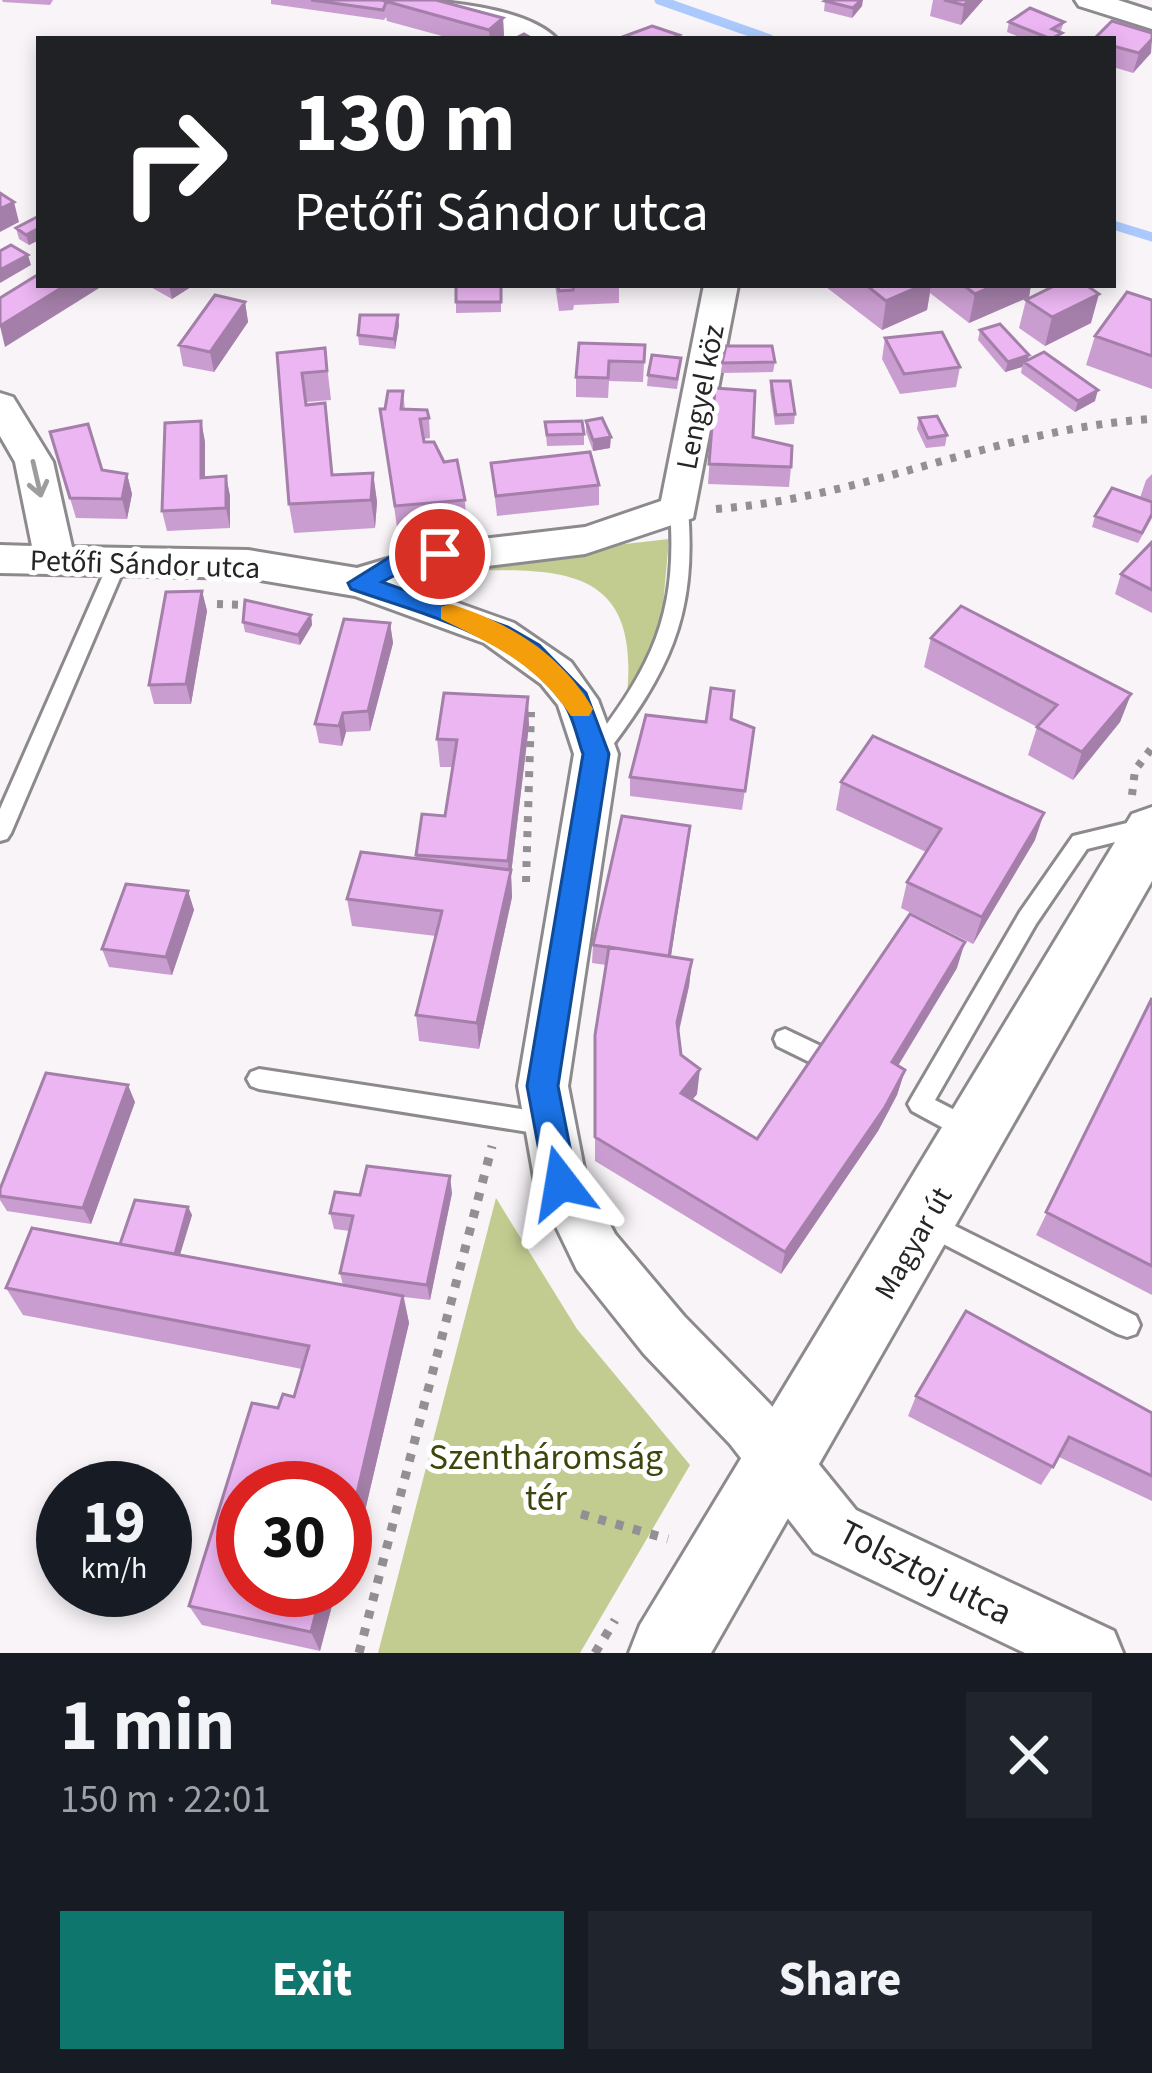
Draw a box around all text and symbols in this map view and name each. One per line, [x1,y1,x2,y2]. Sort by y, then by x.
text: 130 m [294,64,516,184]
icon: right [96,84,252,240]
text: Petőfi Sándor utca [294,175,709,252]
street label: Lengyel köz [665,321,736,473]
one-way arrow [27,459,49,497]
pin [389,503,491,605]
icon: arrive [407,521,473,587]
street label: Petőfi Sándor utca [29,539,261,590]
position arrow [498,1120,624,1246]
street label: Magyar út [864,1179,963,1308]
park label: Szentháromság tér [429,1432,663,1524]
speed limit sign: 30 [216,1461,372,1617]
text: 19 [82,1481,146,1566]
street label: Tolsztoj utca [830,1507,1021,1638]
text: km/h [81,1547,147,1590]
text: 1 min [60,1675,235,1778]
button: close [966,1692,1092,1818]
text: 150 m · 22:01 [60,1772,271,1828]
button: Exit [60,1911,564,2049]
button: Share [588,1911,1092,2049]

